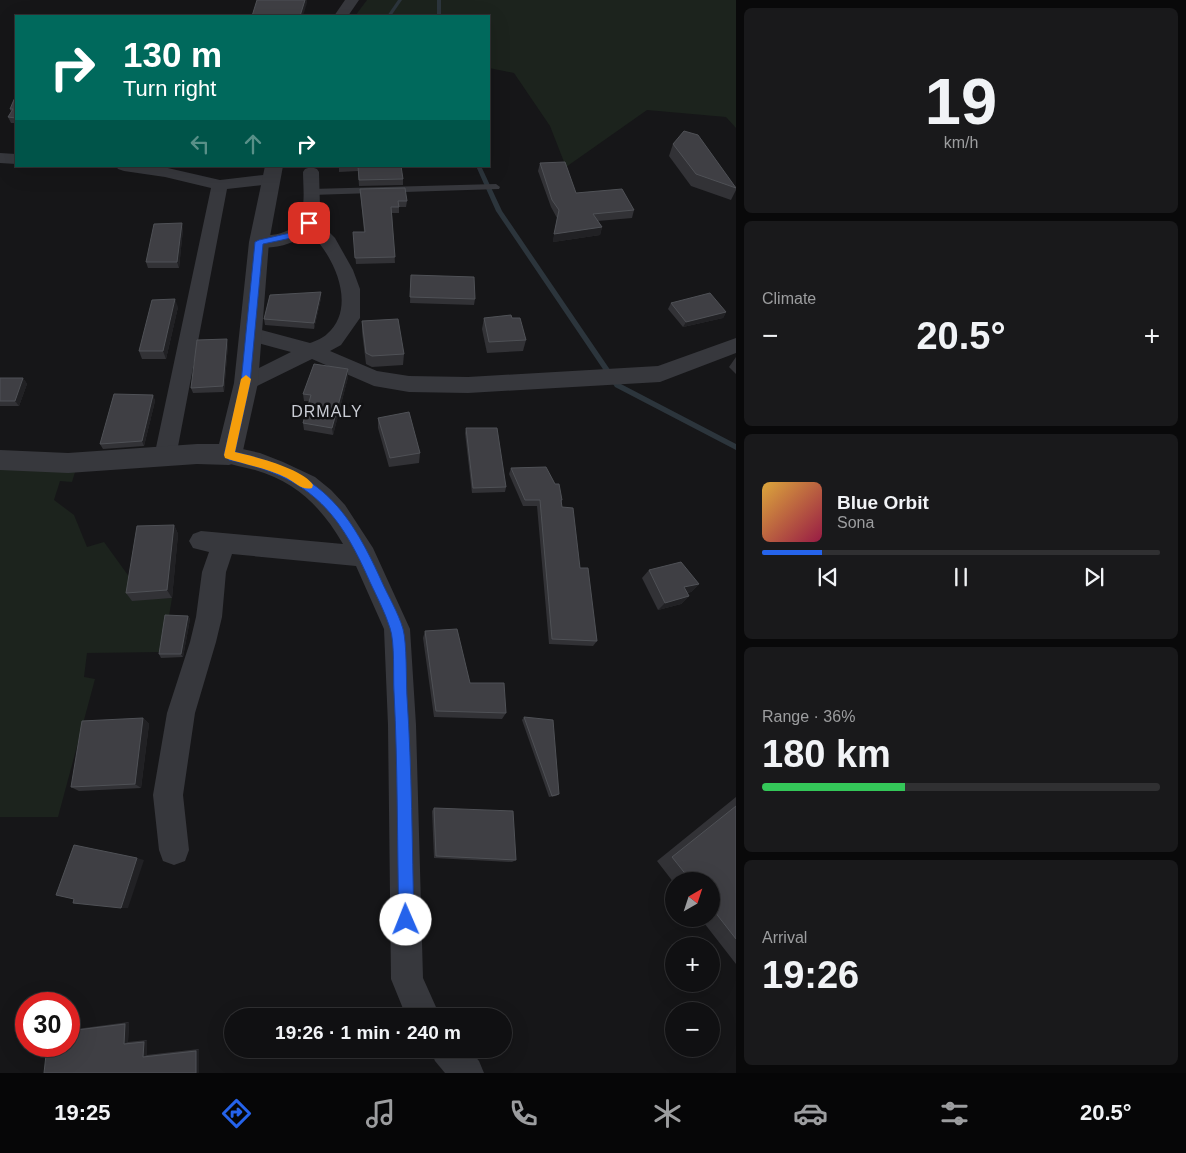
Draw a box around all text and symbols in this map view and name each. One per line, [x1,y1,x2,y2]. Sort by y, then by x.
icon: right [40,35,105,100]
text: 130 m [123,35,222,74]
text: 19 [925,65,997,138]
text: Turn right [123,76,216,101]
icon: left [186,130,214,158]
icon: ahead [239,130,267,158]
icon: right [292,130,320,158]
text: km/h [944,134,978,151]
pin [288,202,330,244]
icon: arrive [295,209,323,237]
text: Climate [762,290,816,307]
text: 20.5° [916,315,1006,357]
text: − [762,320,778,351]
text: + [1144,320,1160,351]
district label: DRMALY [291,403,363,420]
text: Blue Orbit [837,492,929,513]
text: Sona [837,514,874,531]
icon: previous [814,563,842,591]
icon: pause [947,563,975,591]
icon: next [1080,563,1108,591]
text: Range · 36% [762,708,855,725]
text: 180 km [762,733,891,775]
north arrow [665,872,720,928]
map controls [665,872,720,1057]
position arrow [379,893,431,945]
text: Arrival [762,929,807,946]
button: + [665,937,720,992]
text: 19:26 [762,954,859,996]
speed limit sign: 30 [15,992,80,1057]
button: − [665,1002,720,1057]
text: 19:26 · 1 min · 240 m [275,1022,461,1043]
icon: directions [219,1096,254,1131]
icon: music [363,1096,398,1131]
icon: phone [506,1096,541,1131]
icon: climate [650,1096,685,1131]
icon: car [793,1096,828,1131]
icon: filters [937,1096,972,1131]
text: 19:25 [54,1100,111,1125]
text: 20.5° [1080,1100,1132,1125]

